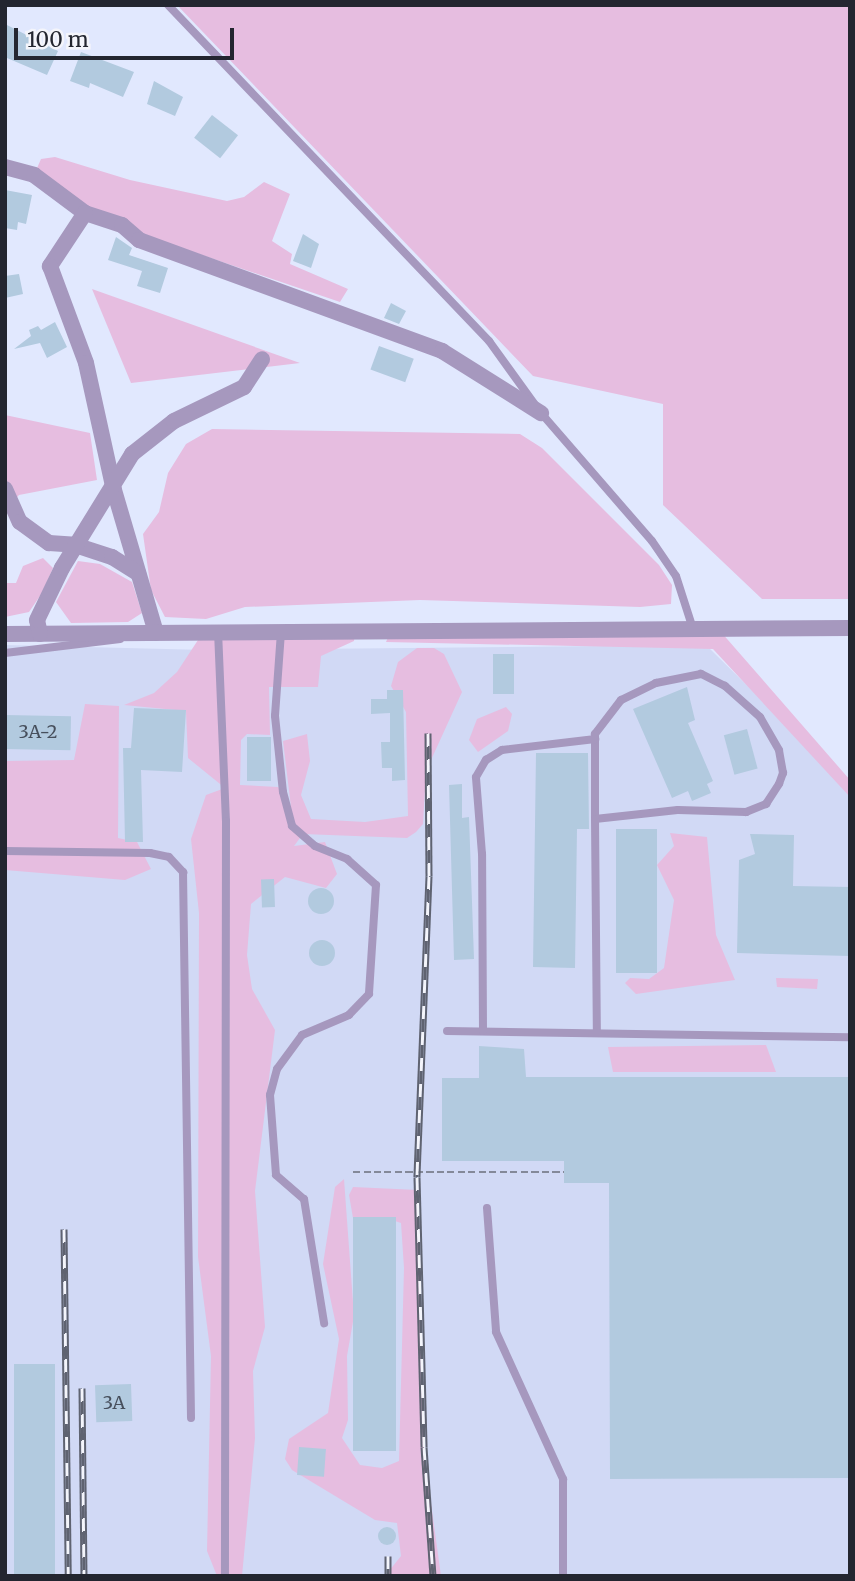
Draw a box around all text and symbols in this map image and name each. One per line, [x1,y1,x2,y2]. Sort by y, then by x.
scale bar [18,14,238,58]
text: 100 m [27,26,89,53]
house number: 3А-2 [19,721,57,743]
house number: 3А [103,1392,125,1414]

